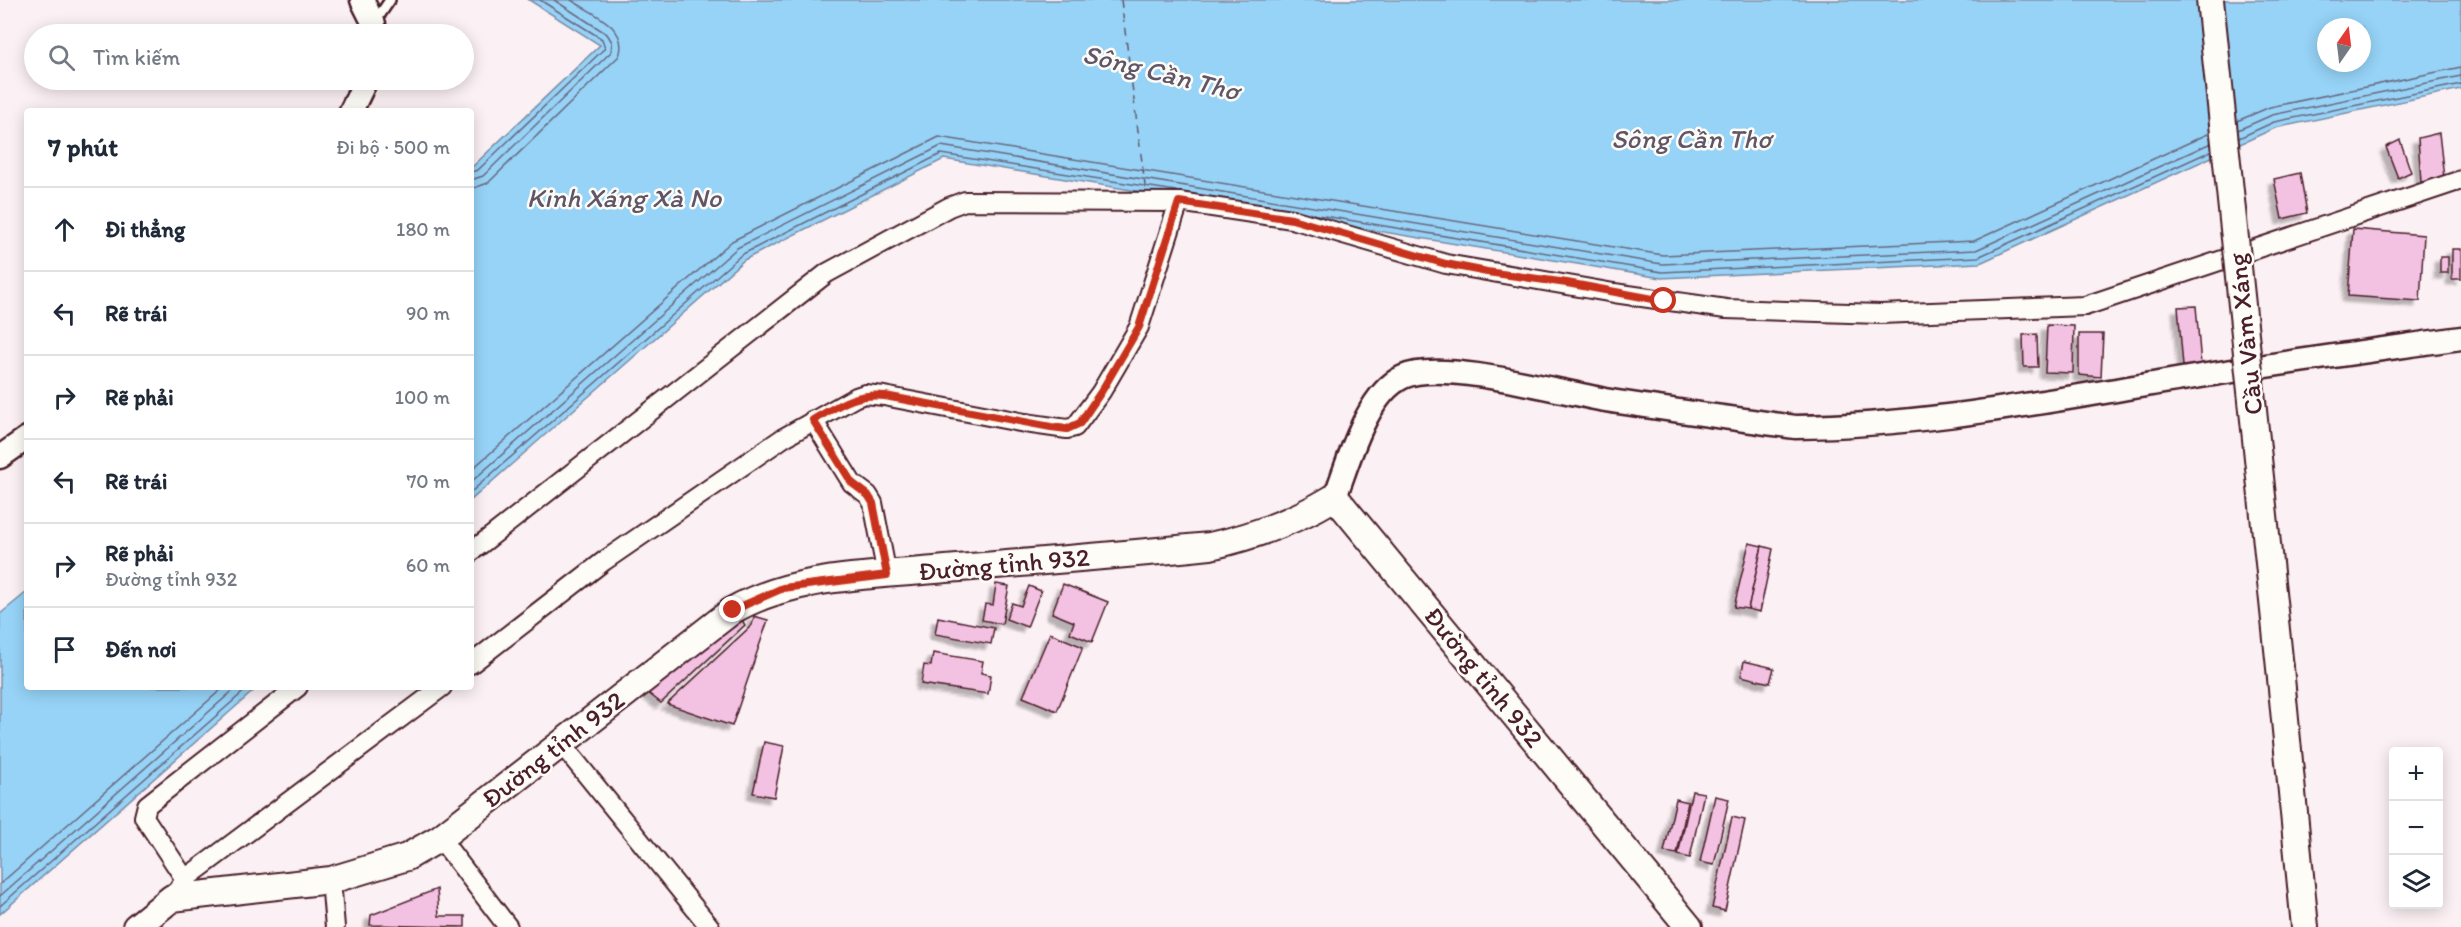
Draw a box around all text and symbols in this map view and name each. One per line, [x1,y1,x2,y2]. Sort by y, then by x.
north arrow [2317,18,2371,72]
search box [24,24,474,90]
water label: Sông Cần Thơ [1080,37,1246,108]
icon: search [45,41,78,74]
text: Tìm kiếm [93,44,180,71]
water label: Sông Cần Thơ [1611,122,1775,155]
text: 7 phút [48,131,118,163]
text: Đi bộ · 500 m [336,135,450,159]
water label: Kinh Xáng Xà No [527,181,722,214]
icon: ahead [48,213,81,246]
text: Đi thẳng [105,216,185,243]
text: 180 m [396,217,450,241]
street label: Cầu Vàm Xáng [2221,251,2269,417]
route start [1650,287,1676,313]
icon: left [48,297,81,330]
text: Rẽ trái [105,300,167,327]
text: 90 m [406,301,450,325]
icon: right [48,381,81,414]
text: Rẽ phải [105,384,174,411]
text: 100 m [395,385,450,409]
icon: left [48,465,81,498]
text: Rẽ trái [105,468,167,495]
text: 70 m [406,469,450,493]
text: Rẽ phải [105,540,174,567]
street label: Đường tỉnh 932 [917,541,1091,587]
icon: right [48,549,81,582]
text: 60 m [406,553,450,577]
text: Đường tỉnh 932 [105,567,237,591]
route end [719,596,745,622]
street label: Đường tỉnh 932 [1418,600,1551,754]
icon: arrive [48,633,81,666]
text: Đến nơi [105,636,177,663]
street label: Đường tỉnh 932 [475,683,631,814]
map controls [2389,747,2443,909]
button: + [2389,747,2443,801]
button: − [2389,801,2443,855]
button: layers [2389,855,2443,909]

